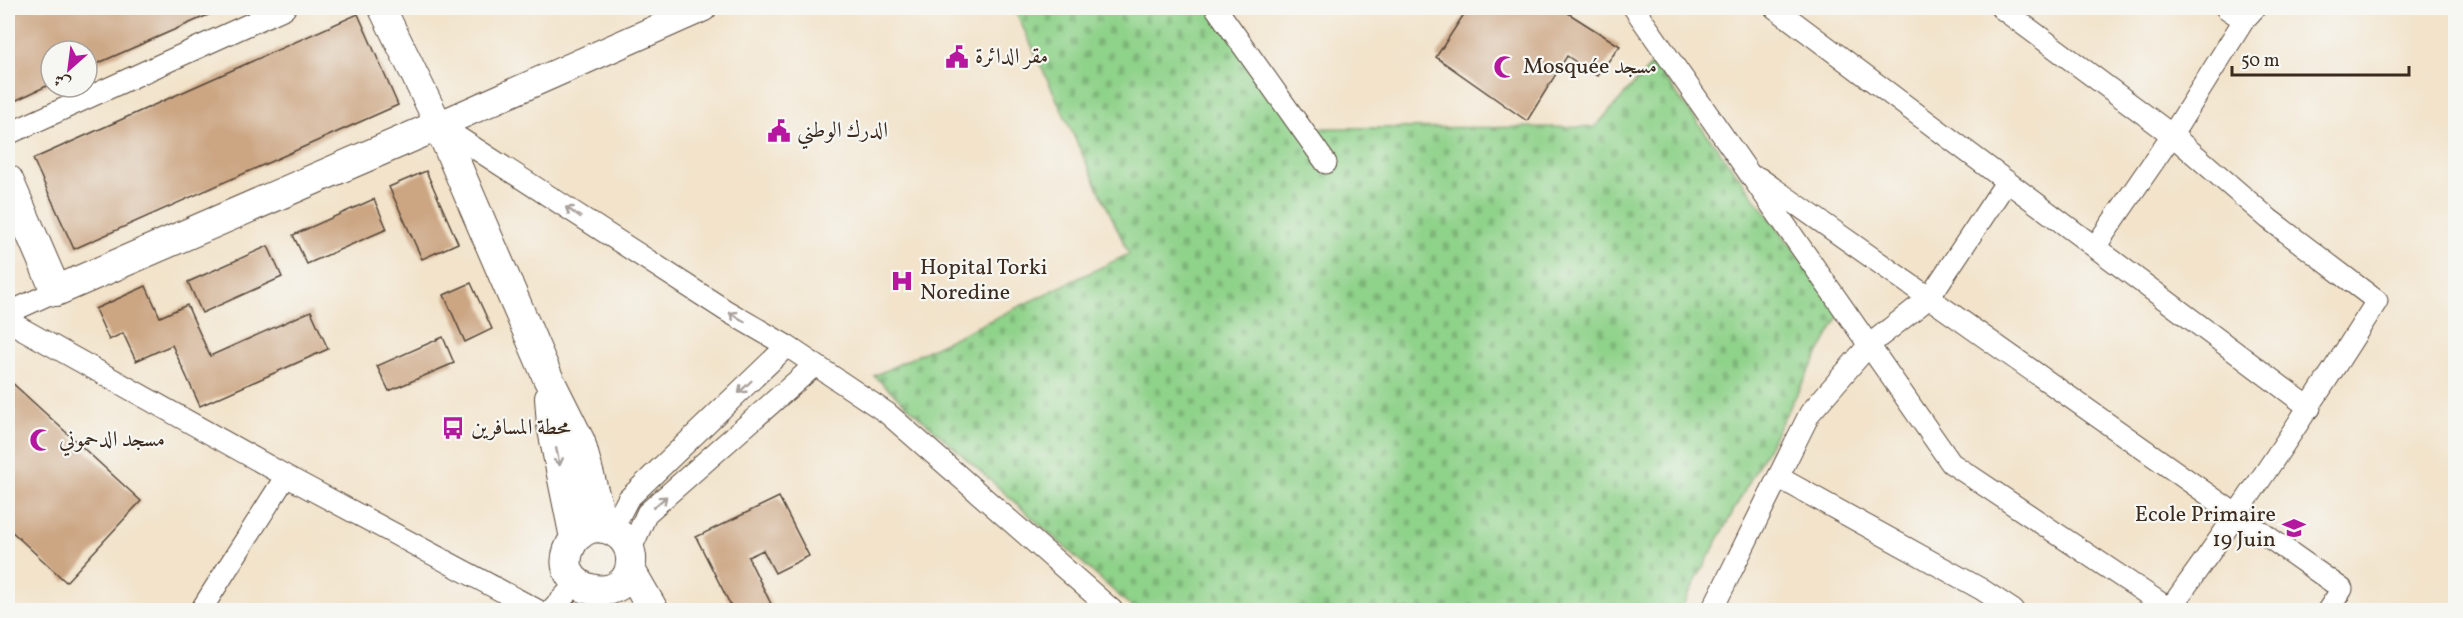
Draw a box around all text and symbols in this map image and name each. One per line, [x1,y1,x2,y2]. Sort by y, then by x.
north arrow [39,39,99,99]
scale bar [2232,39,2409,77]
place label: مقر الدائرة [975,42,1048,73]
public building icon: مقر الدائرة [944,44,970,70]
text: 50 m [2241,49,2280,74]
place label: Mosquée مسجد [1523,52,1657,83]
mosque icon: Mosquée مسجد [1492,54,1518,80]
text: ش [51,67,75,94]
place label: الدرك الوطني [797,116,888,150]
public building icon: الدرك الوطني [766,118,792,144]
one-way arrow [565,205,582,217]
place label: Hopital Torki Noredine [920,253,1047,309]
hospital icon: Hopital Torki Noredine [889,268,915,294]
one-way arrow [729,311,746,323]
one-way arrow [738,380,753,394]
place label: محطة المسافرين [471,413,571,444]
bus stop icon: محطة المسافرين [440,415,466,441]
place label: مسجد الدحموني [59,425,165,457]
mosque icon: مسجد الدحموني [28,427,54,453]
one-way arrow [553,447,564,466]
one-way arrow [652,495,667,509]
place label: Ecole Primaire 19 Juin [2135,500,2276,556]
school or university icon: Ecole Primaire 19 Juin [2281,515,2307,541]

